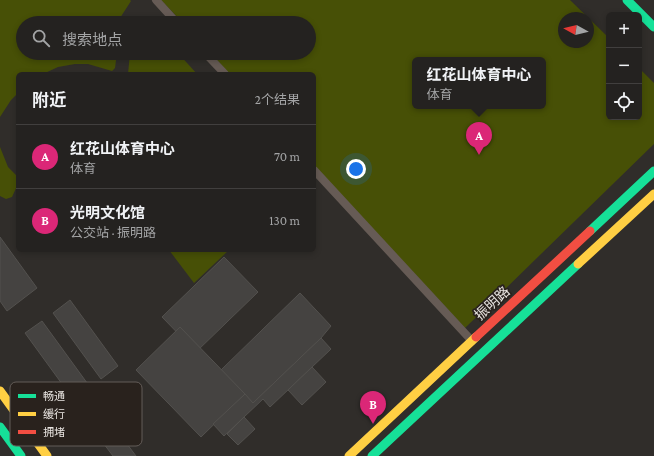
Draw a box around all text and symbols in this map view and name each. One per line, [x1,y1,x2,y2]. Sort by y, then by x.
north arrow [558,12,594,48]
map controls [606,12,642,120]
button: + [606,12,642,48]
search box [16,16,316,60]
icon: search [30,27,52,49]
text: 搜索地点 [62,32,122,48]
button: − [606,48,642,84]
popup [412,57,546,109]
text: 红花山体育中心 [426,67,532,83]
button: locate [606,84,642,120]
text: 体育 [426,87,453,102]
text: 附近 [32,91,66,110]
text: 2个结果 [255,92,300,107]
pin: A [466,122,492,155]
text: 红花山体育中心 [70,141,175,157]
text: A [41,149,49,164]
text: 70 m [274,149,300,164]
your location [346,159,366,179]
text: 体育 [70,161,96,176]
text: 光明文化馆 [70,205,145,221]
text: B [41,213,49,228]
text: 130 m [269,213,300,228]
text: 公交站 · 振明路 [70,225,156,240]
street label: 振明路 [471,283,513,323]
legend [10,382,142,446]
text: 畅通 [43,390,65,402]
pin: B [360,391,386,424]
text: 缓行 [43,408,65,420]
text: 拥堵 [43,426,65,438]

